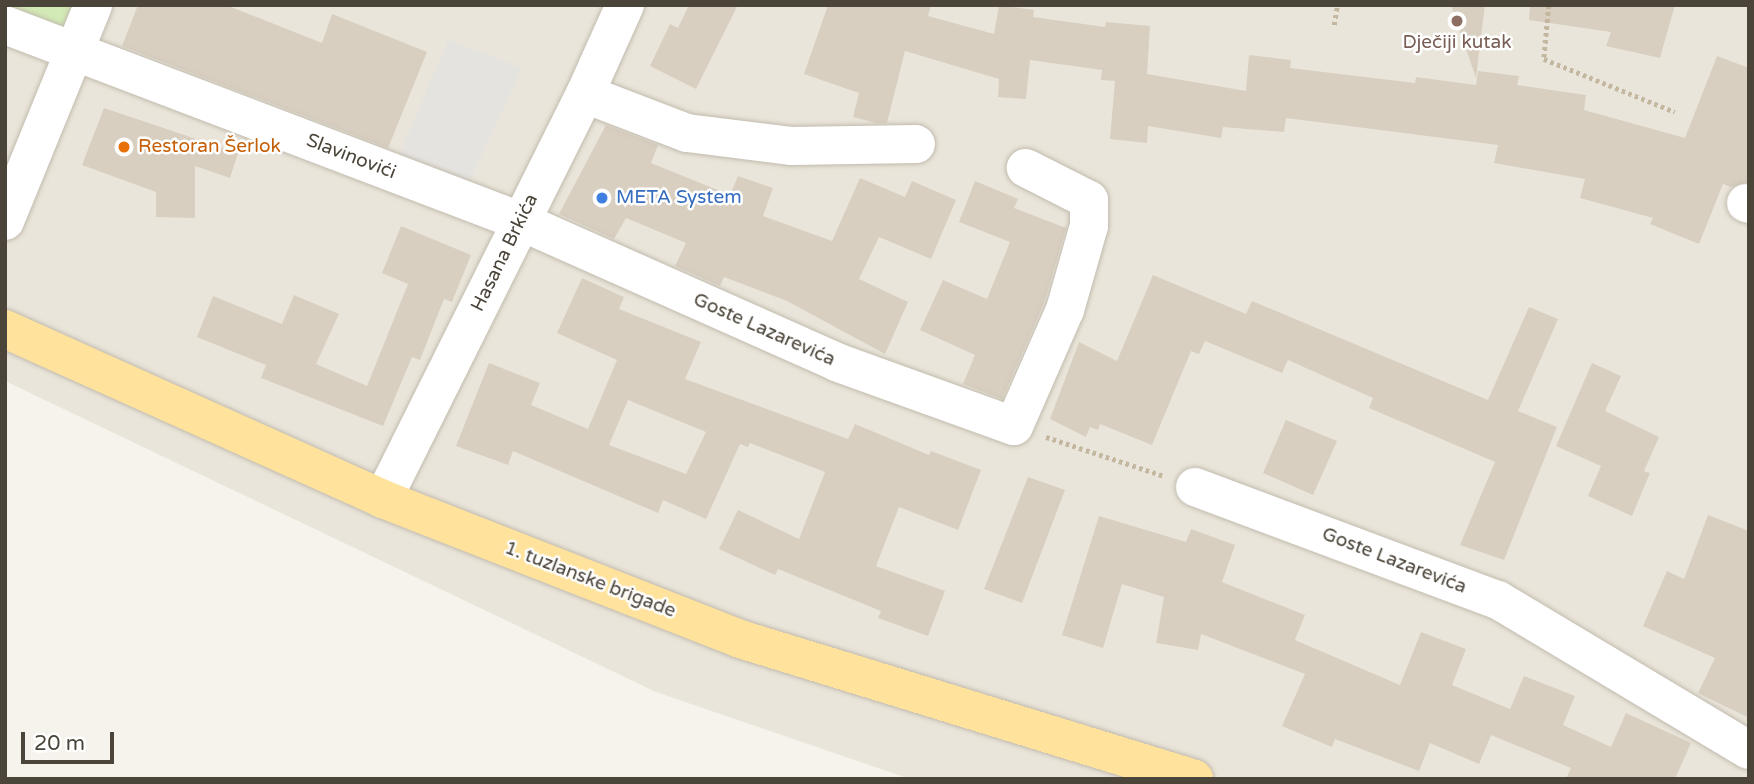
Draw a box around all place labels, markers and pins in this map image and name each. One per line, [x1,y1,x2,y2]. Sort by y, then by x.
marker: Dječiji kutak [1449,13,1465,29]
place label: Dječiji kutak [1402,32,1512,54]
place label: Restoran Šerlok [138,136,281,158]
marker: Restoran Šerlok [116,139,132,155]
place label: META System [616,187,742,209]
marker: META System [594,190,610,206]

